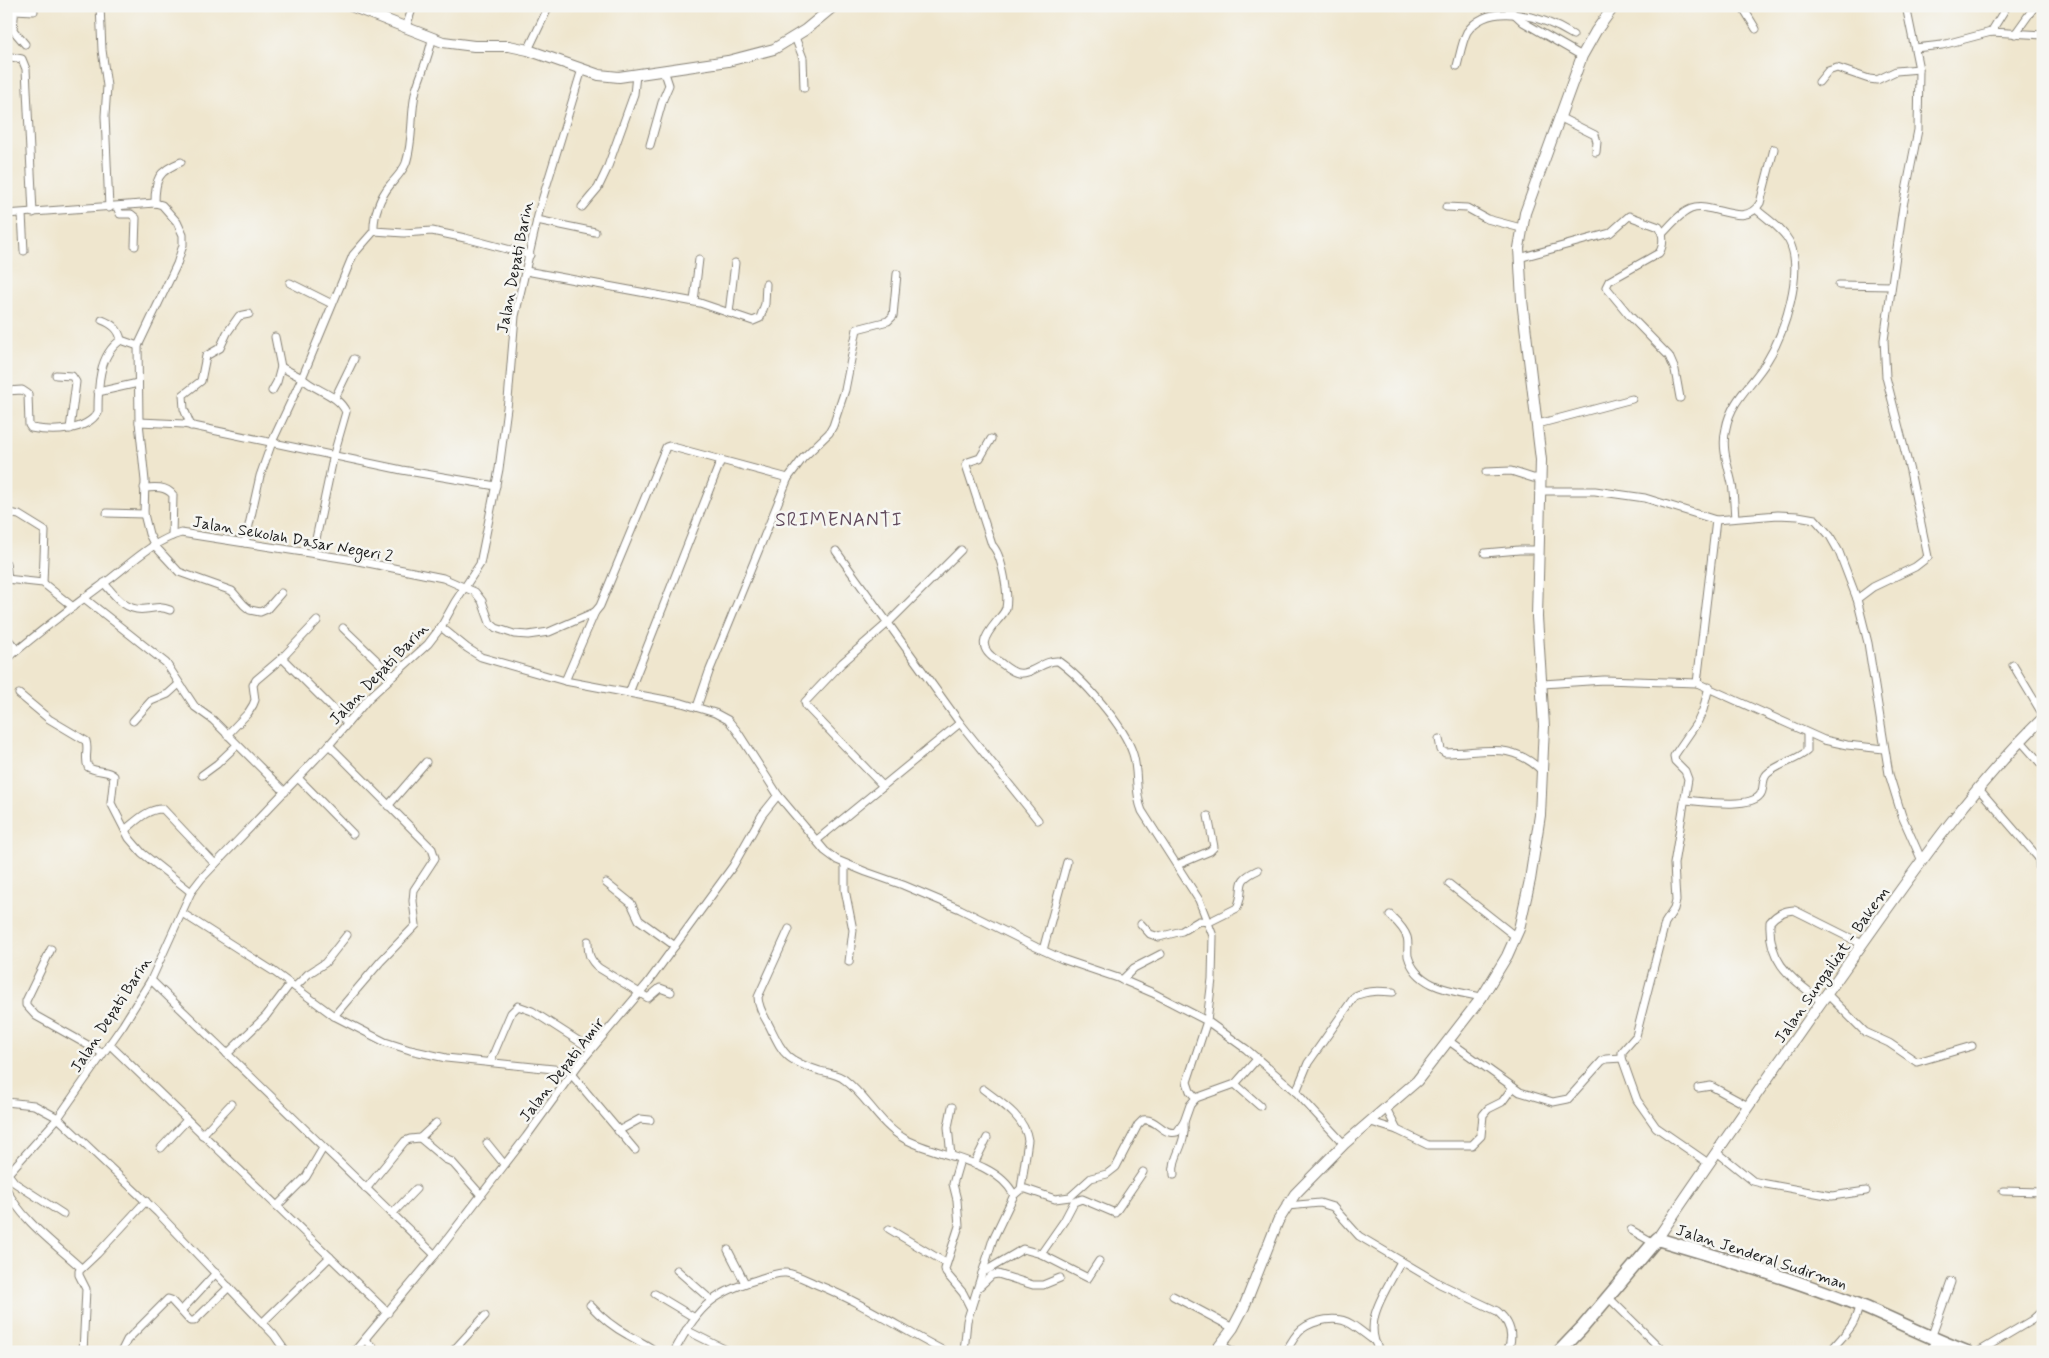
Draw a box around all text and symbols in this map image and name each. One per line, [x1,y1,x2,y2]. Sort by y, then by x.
street label: Jalan Depati Barin [492,199,539,335]
district label: SRIMENANTI [775,508,903,533]
street label: Jalan Sekolah Dasar Negeri 2 [191,512,395,568]
street label: Jalan Depati Barin [325,618,434,730]
street label: Jalan Sungailiat - Bakem [1770,882,1895,1048]
street label: Jalan Depati Barin [66,952,157,1077]
street label: Jalan Depati Amir [515,1013,610,1126]
street label: Jalan Jenderal Sudirman [1673,1220,1850,1295]

